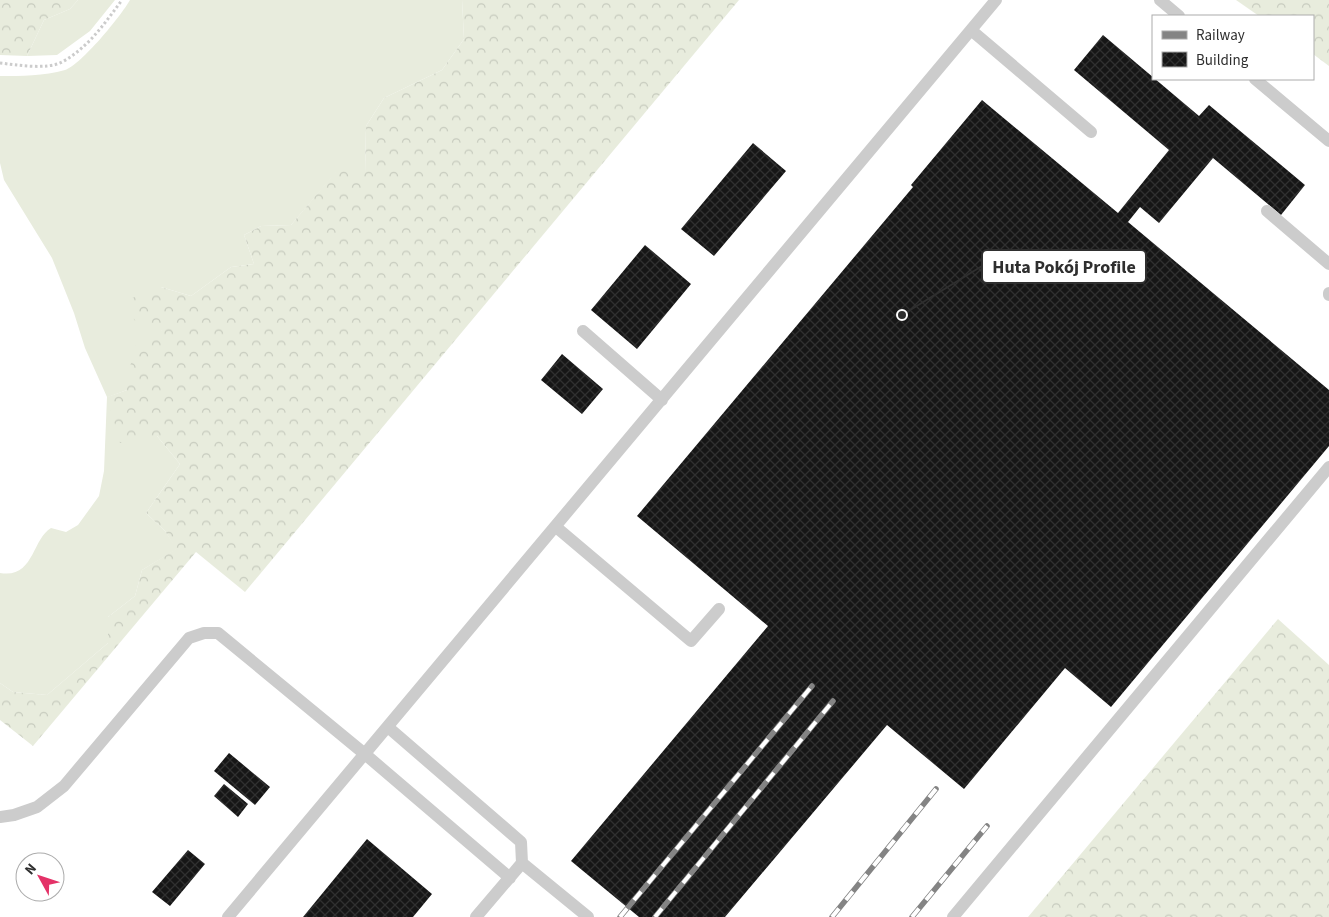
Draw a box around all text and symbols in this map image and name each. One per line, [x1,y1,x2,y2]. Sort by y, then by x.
legend [1152,15,1314,80]
text: Railway [1196,25,1245,46]
text: Building [1196,50,1249,71]
callout: Huta Pokój Profile [982,250,1146,283]
text: Huta Pokój Profile [992,255,1136,280]
north arrow [15,852,65,902]
text: N [20,859,41,879]

